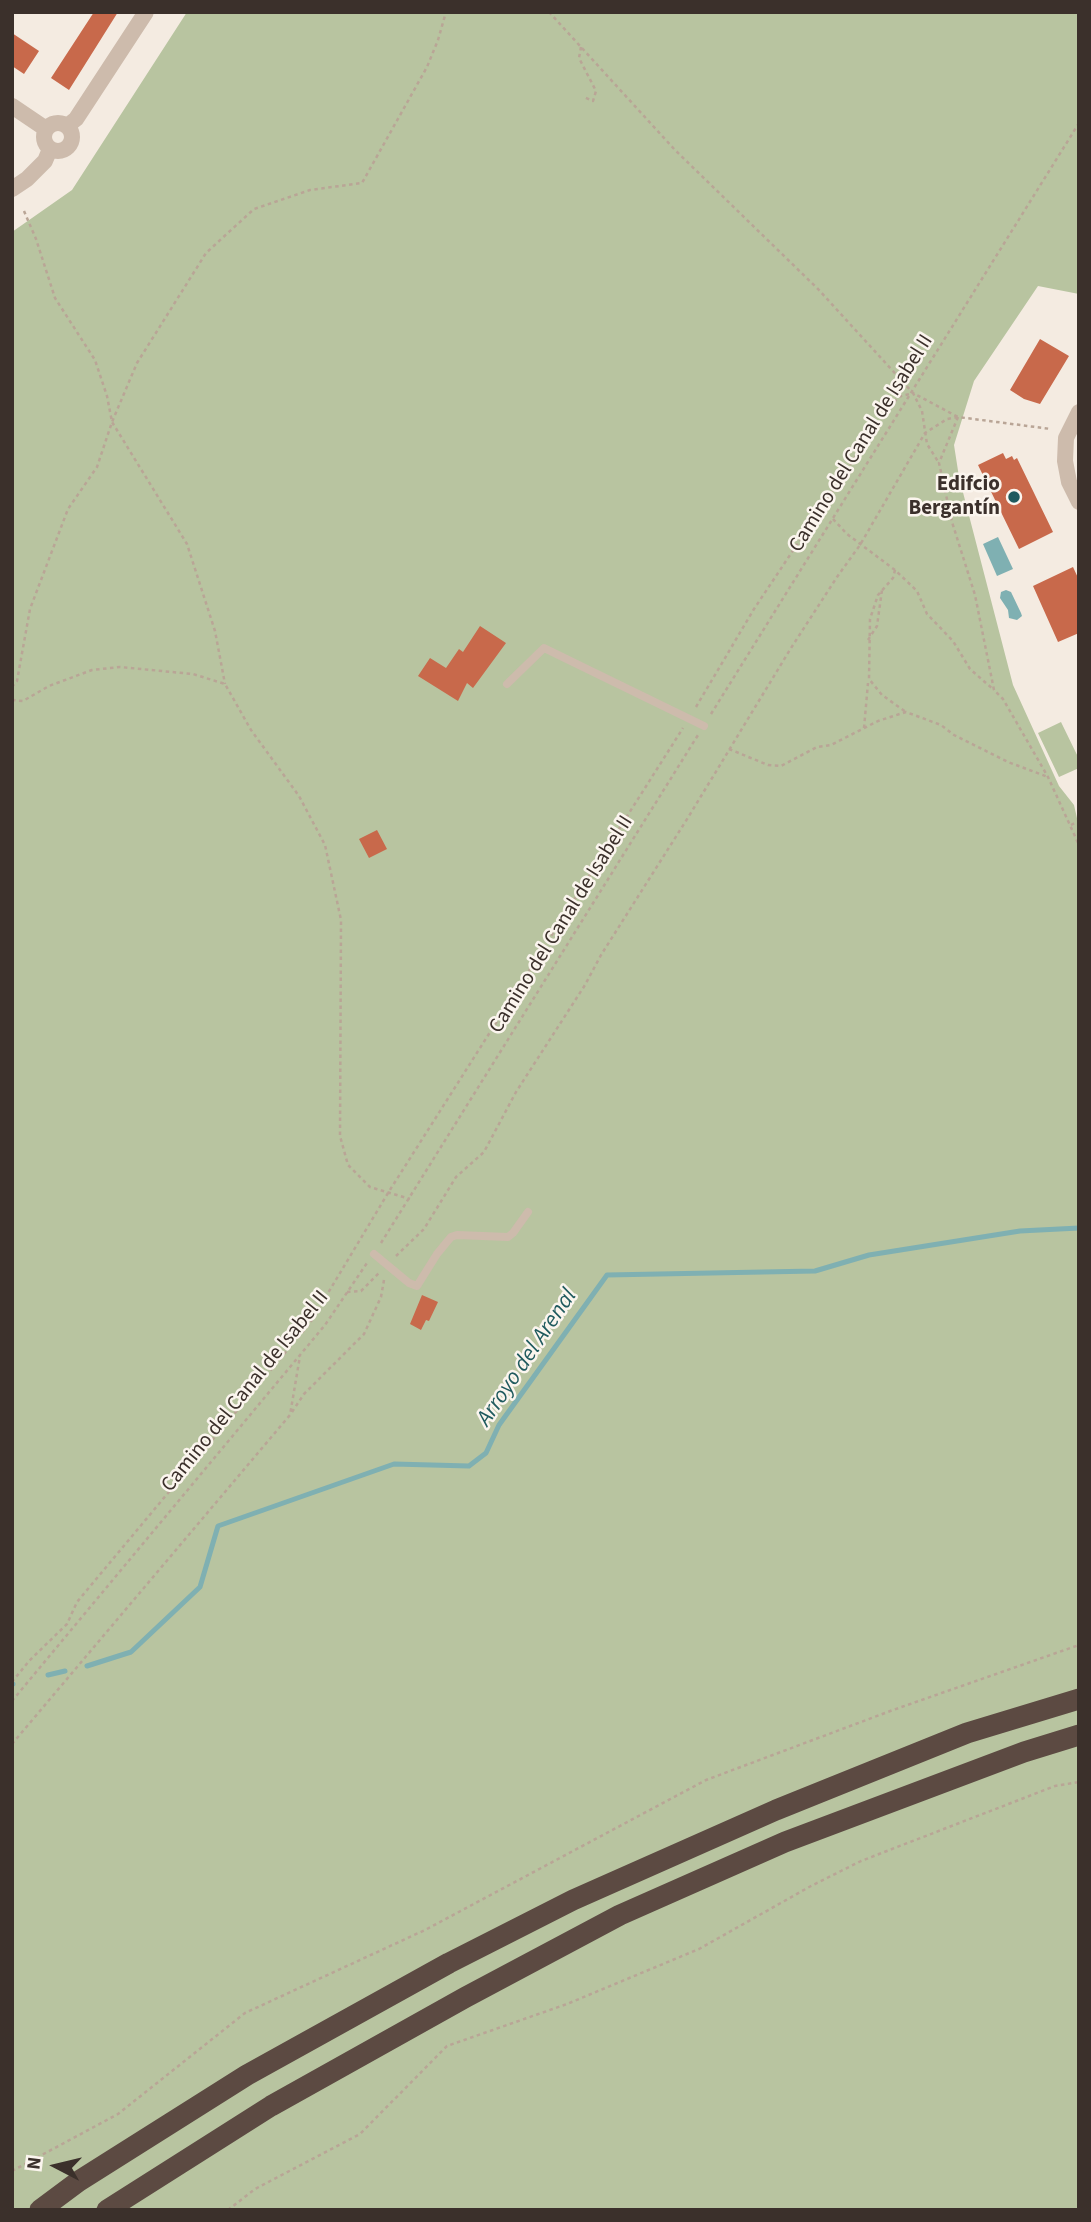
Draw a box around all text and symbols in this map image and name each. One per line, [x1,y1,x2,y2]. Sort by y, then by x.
street label: Camino del Canal de Isabel II [785,331,939,557]
place label: Edifcio Bergantín [909,472,1000,522]
marker: Edifcio Bergantín [1006,489,1022,505]
street label: Camino del Canal de Isabel II [485,812,639,1038]
water label: Arroyo del Arenal [472,1284,584,1432]
street label: Camino del Canal de Isabel II [157,1286,335,1498]
north arrow [21,2131,91,2201]
text: N [20,2155,49,2171]

